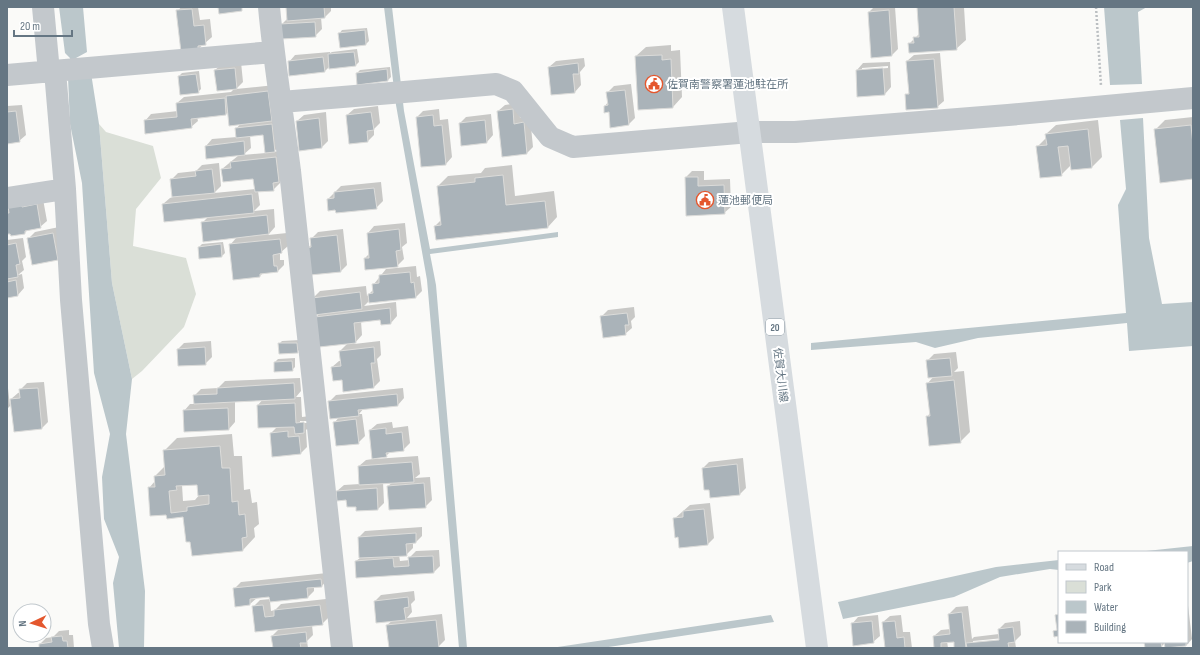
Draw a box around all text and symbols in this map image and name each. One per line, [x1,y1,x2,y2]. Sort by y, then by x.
scale bar [14,12,72,38]
text: 20 m [20,19,40,34]
public building icon: 佐賀南警察署蓮池駐在所 [644,74,664,94]
place label: 佐賀南警察署蓮池駐在所 [667,78,789,91]
public building icon: 蓮池郵便局 [695,190,715,210]
place label: 蓮池郵便局 [718,194,773,207]
road number: 20 [766,319,784,335]
street label: 佐賀大川線 [771,347,790,403]
legend [1058,551,1188,643]
text: Road [1094,560,1114,575]
text: Park [1094,580,1112,595]
text: Water [1094,600,1118,615]
north arrow [12,603,52,643]
text: N [16,620,29,627]
text: Building [1094,620,1126,635]

